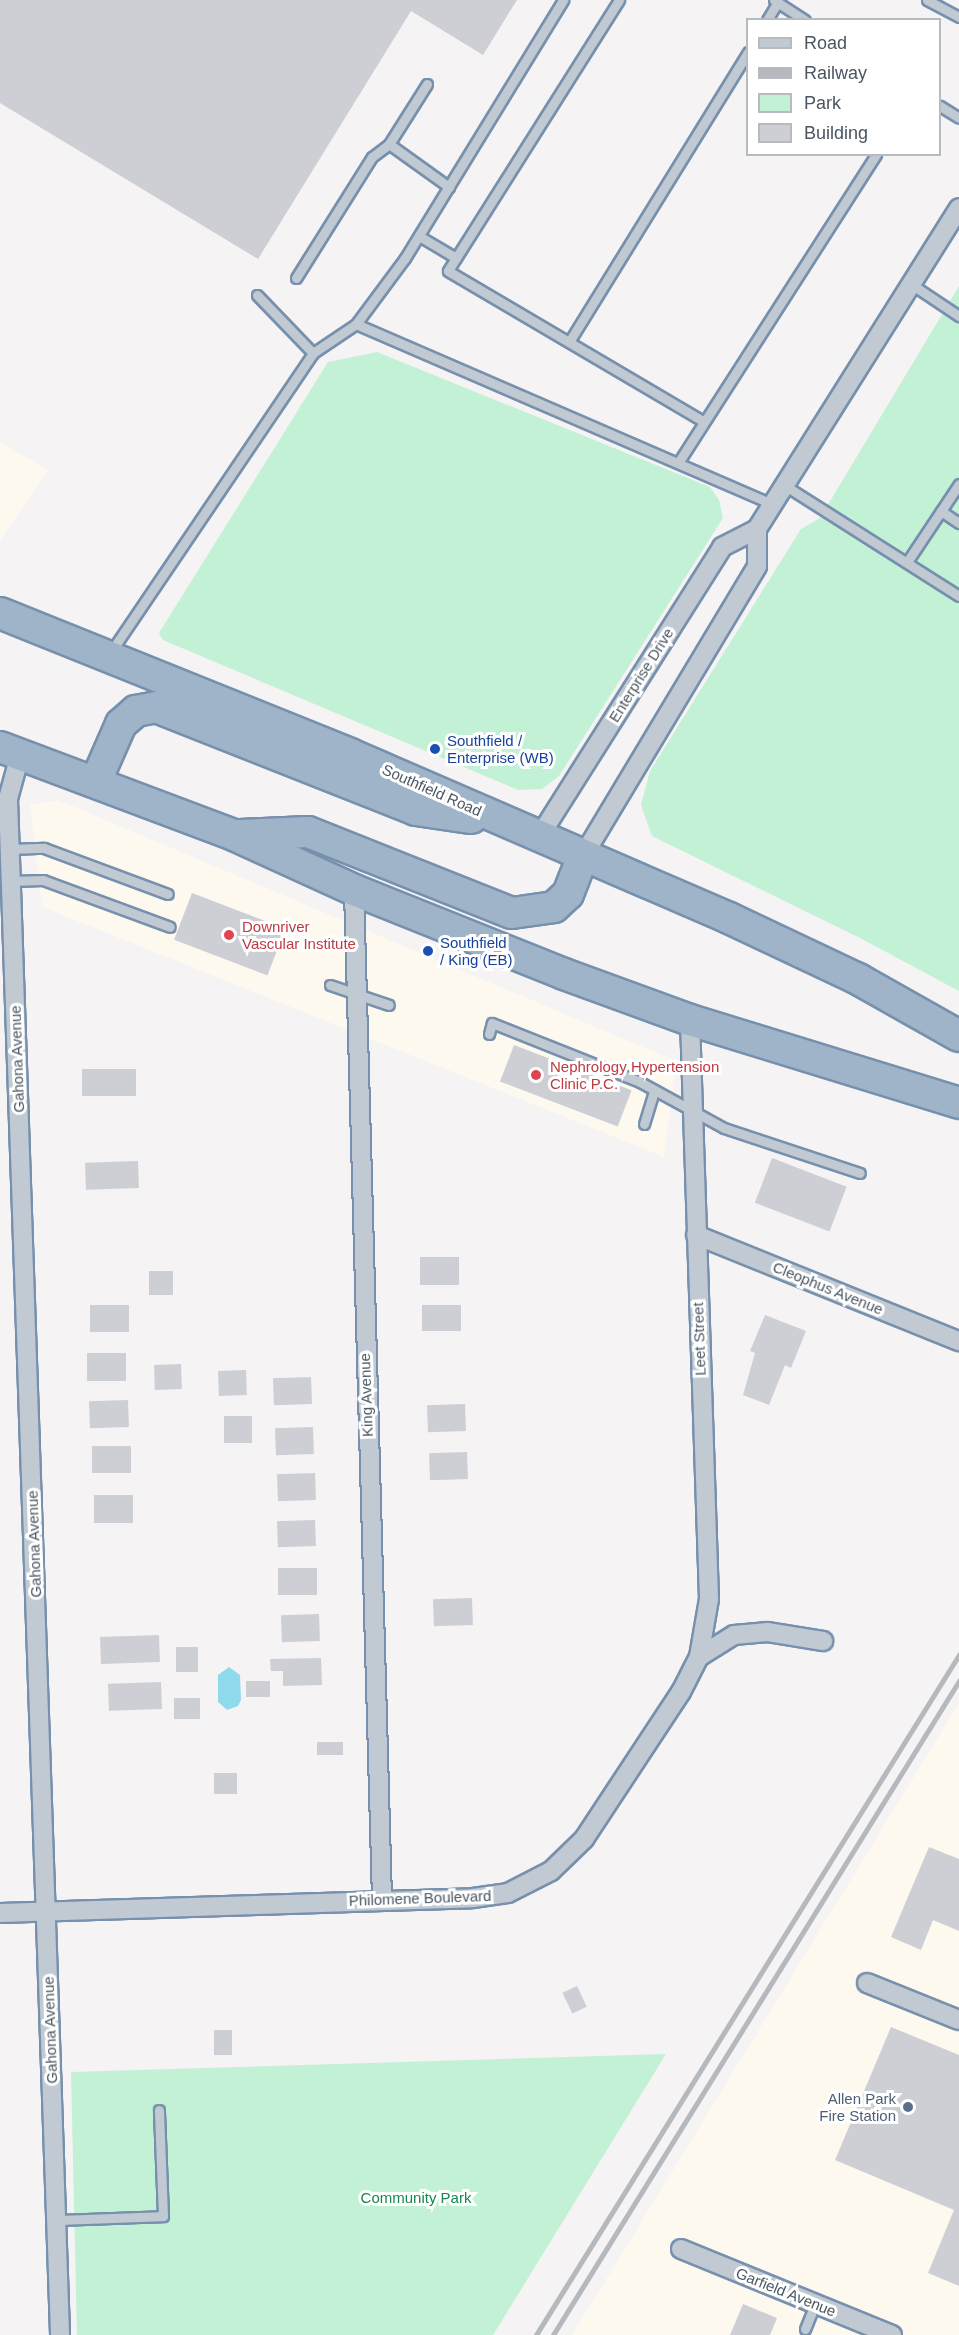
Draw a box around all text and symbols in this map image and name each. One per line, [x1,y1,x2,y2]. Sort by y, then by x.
legend [746,18,941,156]
text: Road [804,33,847,53]
text: Railway [804,63,867,83]
text: Park [804,93,841,113]
text: Building [804,123,868,143]
street label: Enterprise Drive [605,625,677,725]
place label: Southfield / Enterprise (WB) [447,731,554,766]
marker: Southfield / Enterprise (WB) [428,742,442,756]
street label: Southfield Road [380,760,484,820]
place label: Downriver Vascular Institute [242,917,356,952]
marker: Downriver Vascular Institute [220,926,238,944]
place label: Southfield / King (EB) [440,933,513,968]
marker: Southfield / King (EB) [421,944,435,958]
street label: Gahona Avenue [6,1005,28,1113]
place label: Nephrology Hypertension Clinic P.C. [550,1057,719,1092]
marker: Nephrology Hypertension Clinic P.C. [527,1066,545,1084]
street label: Cleophus Avenue [770,1258,886,1318]
street label: Leet Street [689,1302,709,1376]
street label: King Avenue [356,1352,376,1438]
street label: Gahona Avenue [23,1490,45,1598]
street label: Philomene Boulevard [348,1887,492,1909]
street label: Gahona Avenue [39,1976,61,2084]
place label: Allen Park Fire Station [819,2089,896,2124]
marker: Allen Park Fire Station [901,2100,915,2114]
park label: Community Park [361,2189,471,2207]
street label: Garfield Avenue [733,2264,839,2320]

